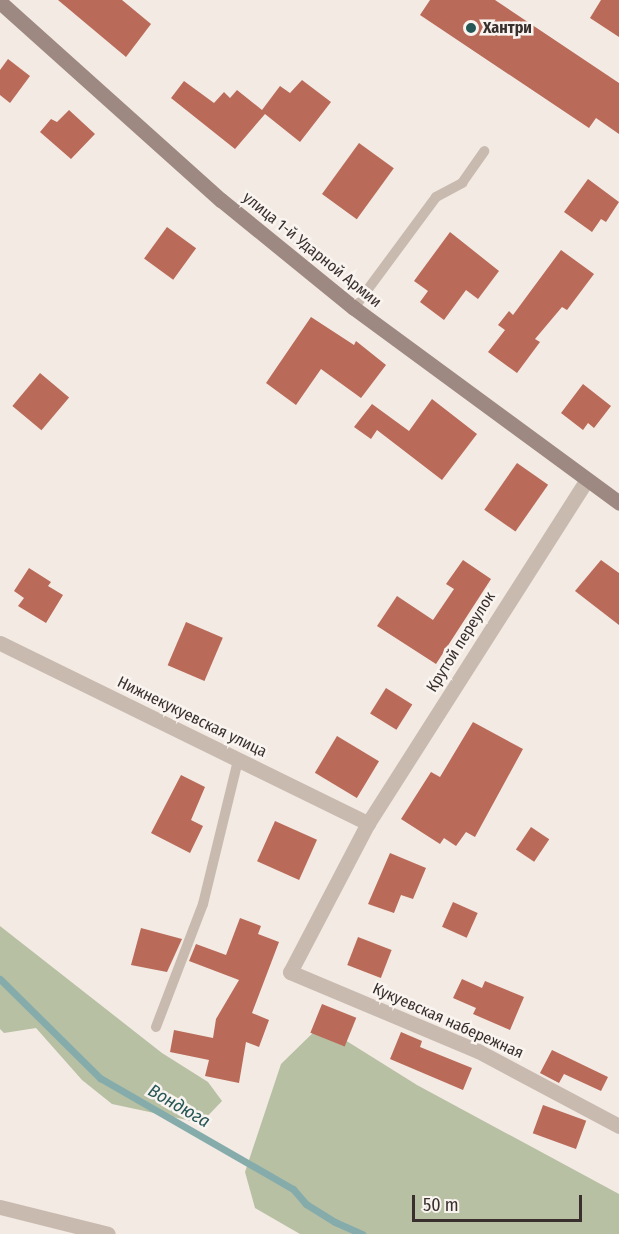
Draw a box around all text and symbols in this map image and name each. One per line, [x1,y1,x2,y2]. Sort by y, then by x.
place label: Хантри [483,18,532,38]
marker: Хантри [464,21,478,35]
street label: улица 1-й Ударной Армии [239,188,385,312]
street label: Крутой переулок [422,588,500,696]
street label: Нижнекукуевская улица [114,672,270,762]
street label: Кукуевская набережная [370,979,526,1063]
water label: Вондюга [144,1080,214,1132]
scale bar [415,1183,584,1221]
text: 50 m [423,1194,459,1216]

